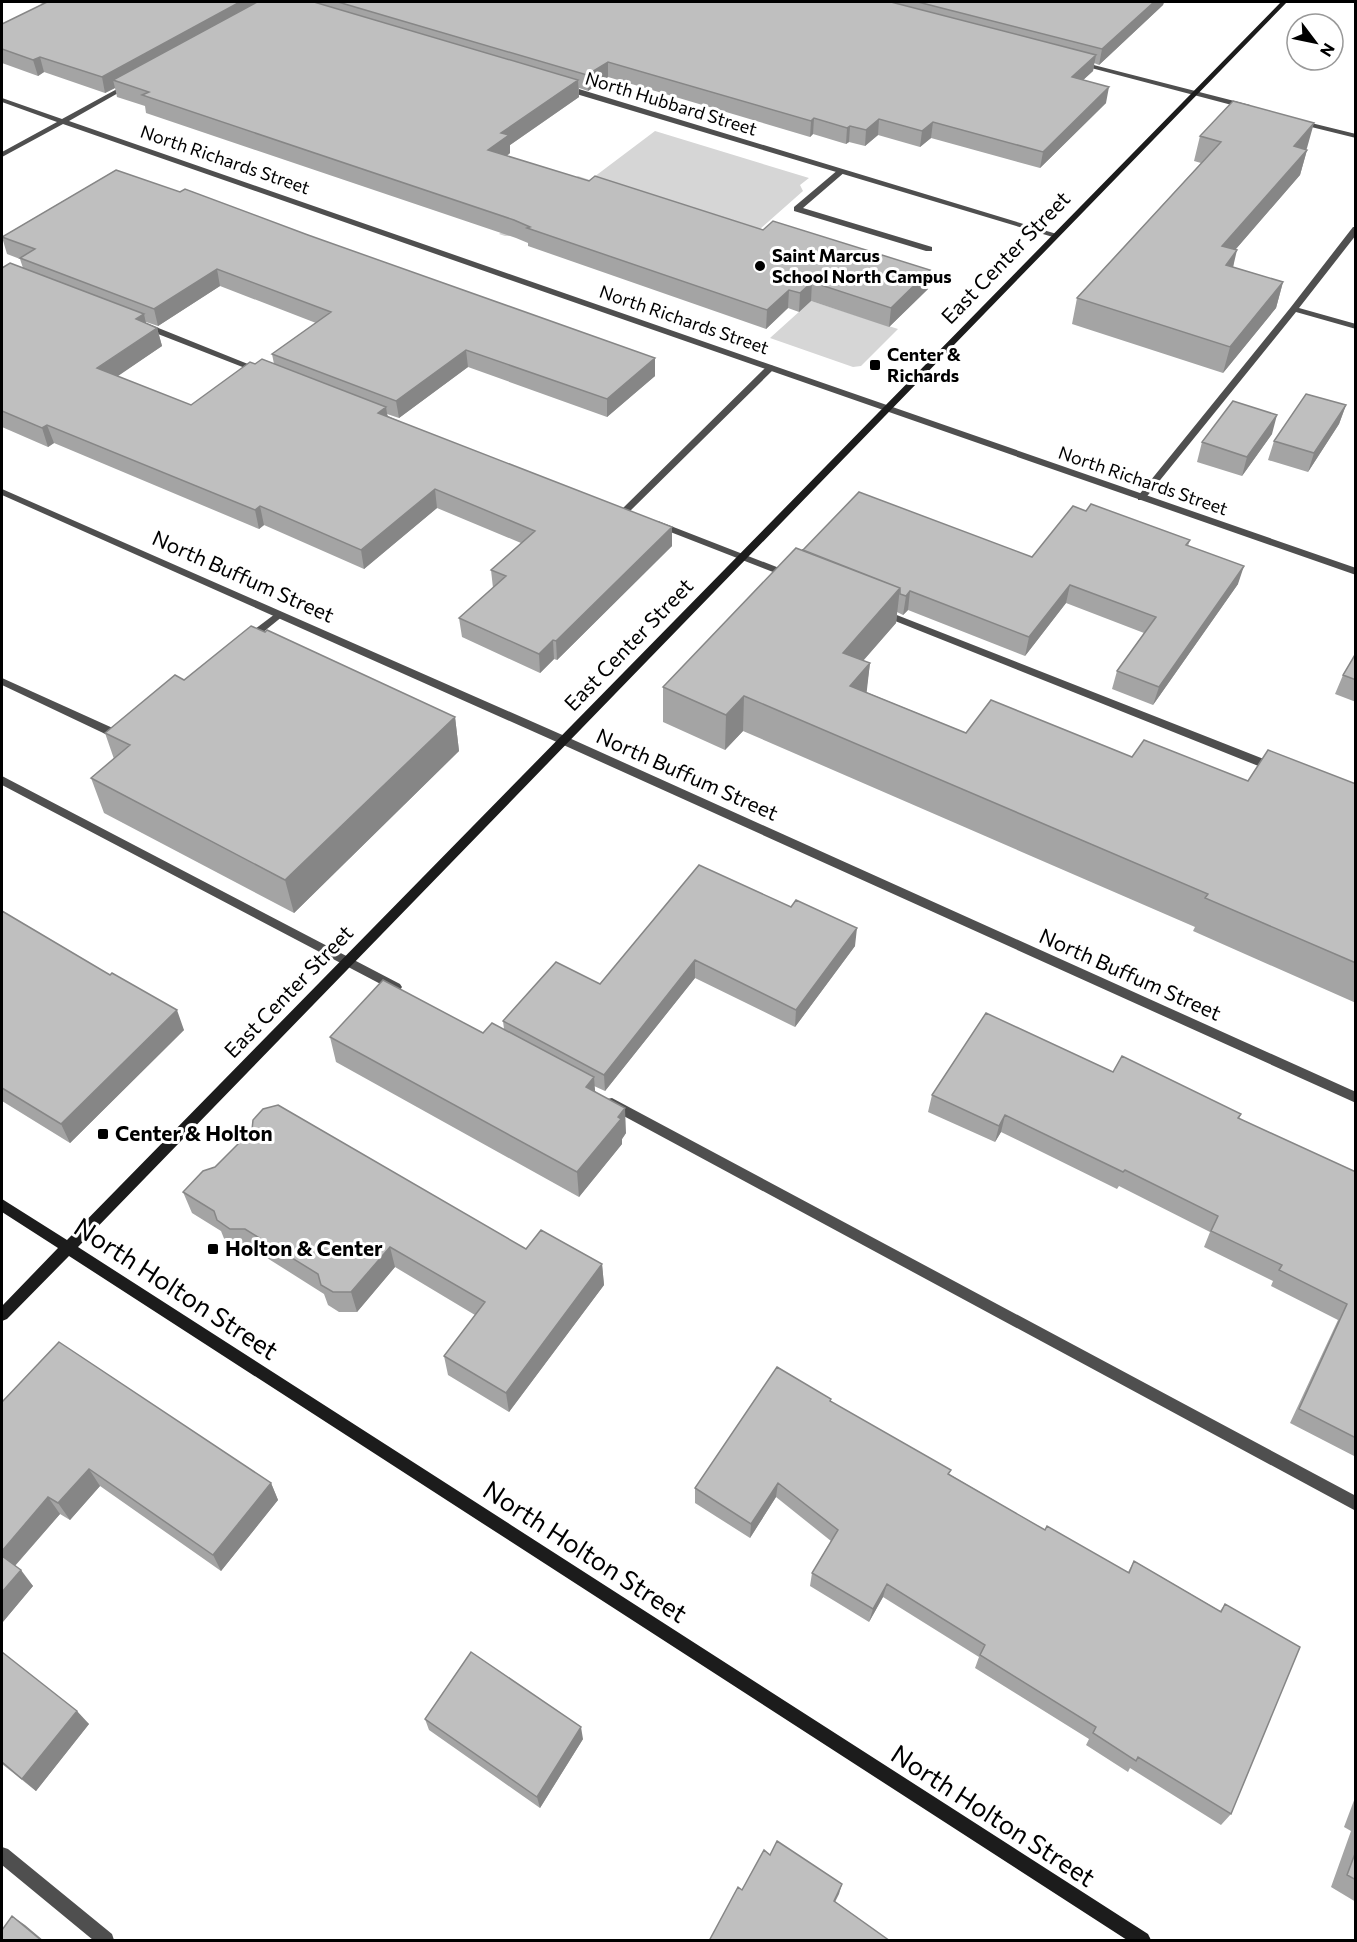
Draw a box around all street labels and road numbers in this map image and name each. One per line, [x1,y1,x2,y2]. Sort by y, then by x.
street label: North Hubbard Street [583,66,760,140]
street label: North Richards Street [138,120,313,198]
street label: East Center Street [935,186,1074,328]
street label: North Richards Street [597,280,772,358]
street label: North Richards Street [1056,441,1231,519]
street label: North Buffum Street [149,524,338,627]
street label: East Center Street [558,573,697,715]
street label: North Buffum Street [593,722,782,825]
street label: East Center Street [218,920,357,1062]
street label: North Buffum Street [1036,922,1225,1025]
street label: North Holton Street [69,1210,285,1365]
street label: North Holton Street [478,1473,694,1628]
street label: North Holton Street [886,1737,1102,1892]

